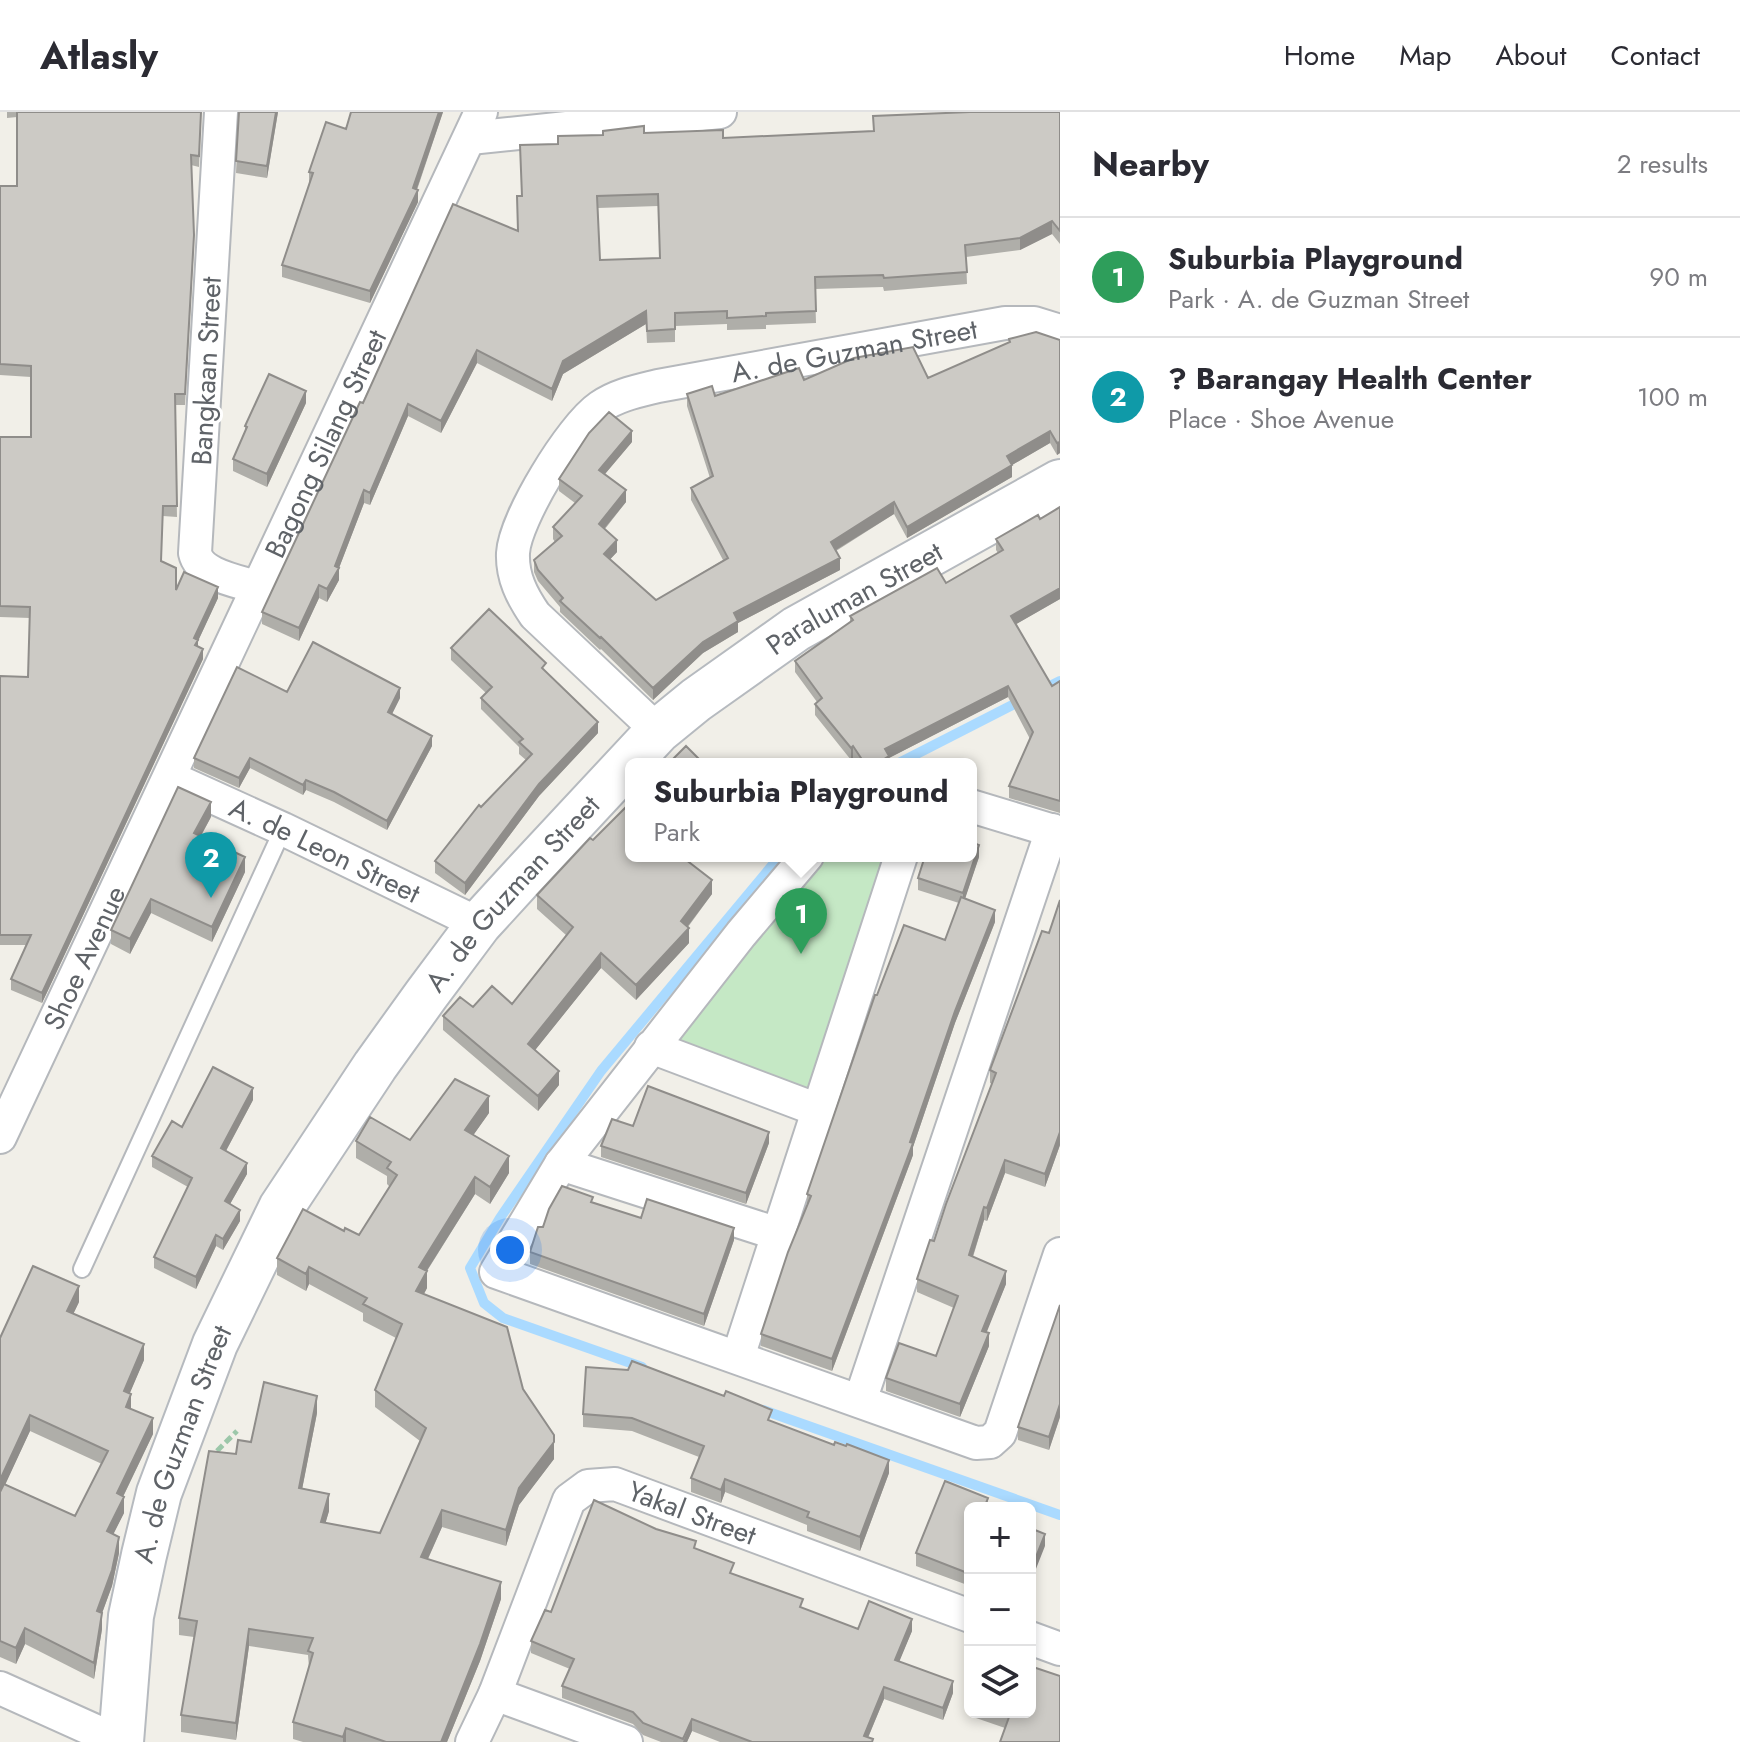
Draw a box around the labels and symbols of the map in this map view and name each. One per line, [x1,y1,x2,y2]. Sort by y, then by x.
street label: Bangkaan Street [181,275,232,466]
street label: A. de Guzman Street [728,308,981,393]
street label: Bagong Silang Street [255,323,397,565]
street label: Paraluman Street [758,531,950,665]
street label: A. de Guzman Street [415,786,610,1001]
street label: A. de Leon Street [223,787,427,914]
pin: 2 [185,832,237,898]
street label: Shoe Avenue [33,879,136,1037]
pin: 1 [775,888,827,954]
your location [490,1230,530,1270]
street label: A. de Guzman Street [123,1318,242,1567]
street label: Yakal Street [622,1471,762,1556]

